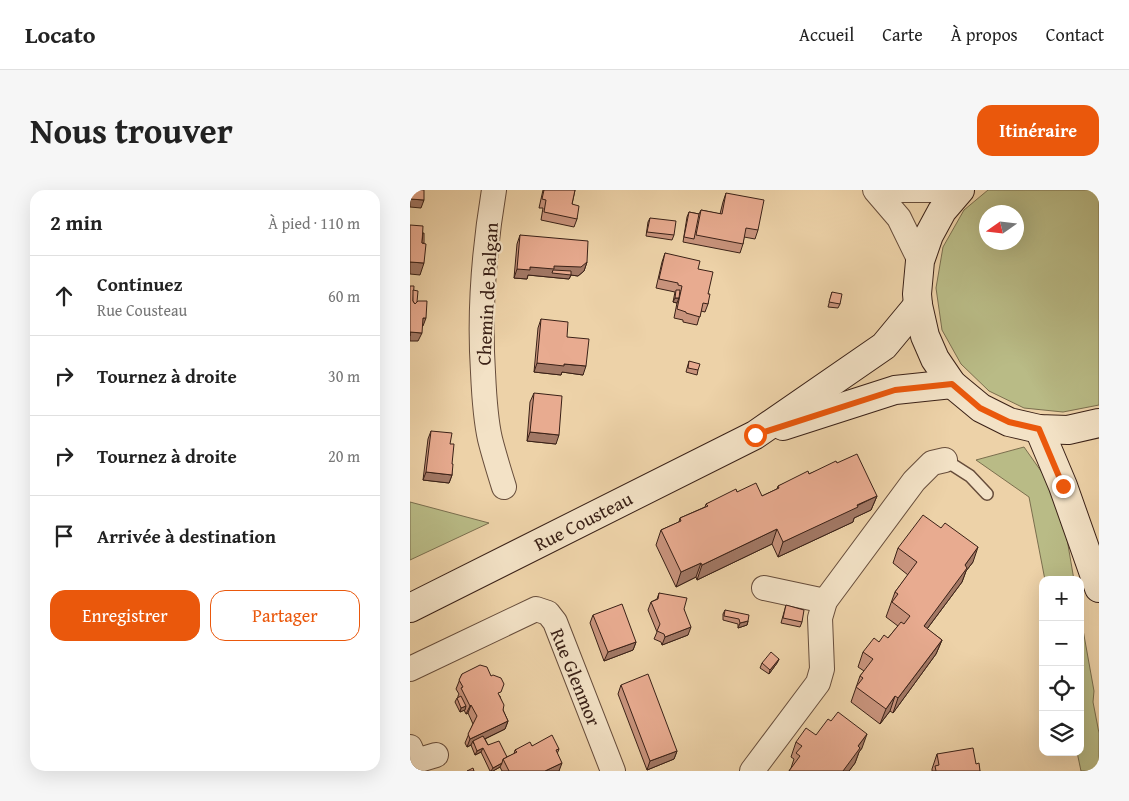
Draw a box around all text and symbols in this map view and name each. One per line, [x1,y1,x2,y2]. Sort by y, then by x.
text: Locato [25,17,96,52]
text: Accueil [799,21,854,48]
text: Carte [882,21,923,48]
text: À propos [951,21,1018,48]
text: Contact [1046,21,1104,48]
text: Nous trouver [30,105,233,156]
button: Itinéraire [977,105,1099,156]
north arrow [979,205,1024,250]
text: 2 min [50,207,102,238]
text: À pied · 110 m [268,211,360,235]
street label: Chemin de Balgan [469,222,505,366]
text: Continuez [97,270,183,298]
icon: ahead [50,282,78,310]
text: 60 m [328,284,360,308]
text: Rue Cousteau [97,298,187,322]
icon: right [50,362,78,390]
text: Tournez à droite [97,362,237,390]
text: 30 m [328,364,360,388]
route start [744,424,767,447]
icon: right [50,442,78,470]
text: Tournez à droite [97,442,237,470]
text: 20 m [328,444,360,468]
route end [1052,475,1075,498]
street label: Rue Cousteau [529,484,638,558]
icon: arrive [50,522,78,550]
text: Arrivée à destination [97,522,276,550]
map controls [1039,576,1084,756]
button: + [1039,576,1084,621]
button: Enregistrer [50,590,200,641]
button: Partager [210,590,360,641]
button: − [1039,621,1084,666]
street label: Rue Glenmor [544,624,608,730]
button: locate [1039,666,1084,711]
button: layers [1039,711,1084,756]

